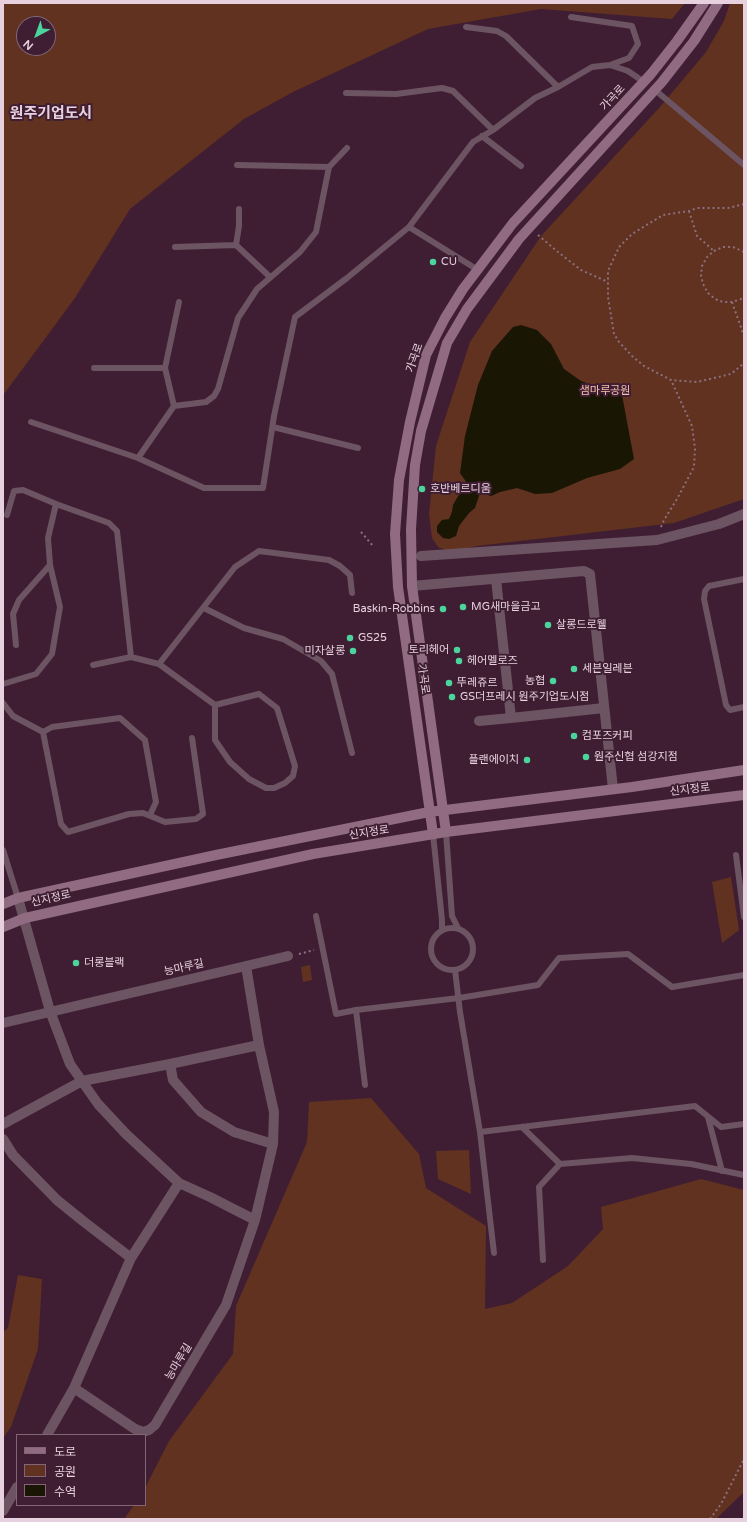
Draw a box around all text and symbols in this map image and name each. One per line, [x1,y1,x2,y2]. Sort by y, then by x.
north arrow [16,16,56,56]
text: N [21,37,36,52]
street label: 가곡로 [598,82,628,114]
district label: 원주기업도시 [10,105,92,123]
place label: CU [441,255,457,269]
marker: CU [428,257,438,267]
street label: 가곡로 [404,341,426,375]
park label: 샘마루공원 [580,384,630,398]
place label: 호반베르디움 [430,482,491,496]
marker: 호반베르디움 [417,484,427,494]
place label: MG새마을금고 [471,600,541,614]
place label: Baskin-Robbins [353,602,435,616]
marker: MG새마을금고 [458,602,468,612]
marker: Baskin-Robbins [438,604,448,614]
place label: 살롱드로웰 [556,618,607,632]
marker: 살롱드로웰 [543,620,553,630]
place label: GS25 [358,631,387,645]
marker: GS25 [345,633,355,643]
place label: 토리헤어 [409,643,449,657]
place label: 미자살롱 [305,644,345,658]
marker: 토리헤어 [452,645,462,655]
marker: 미자살롱 [348,646,358,656]
place label: 헤어멜로즈 [467,654,518,668]
marker: 헤어멜로즈 [454,656,464,666]
place label: 세븐일레븐 [582,662,633,676]
street label: 가곡로 [414,663,432,695]
marker: 세븐일레븐 [569,664,579,674]
place label: 농협 [525,674,545,688]
place label: 뚜레쥬르 [457,676,497,690]
marker: 농협 [548,676,558,686]
marker: 뚜레쥬르 [444,678,454,688]
place label: GS더프레시 원주기업도시점 [460,690,589,704]
marker: GS더프레시 원주기업도시점 [447,692,457,702]
place label: 컴포즈커피 [582,729,633,743]
marker: 컴포즈커피 [569,731,579,741]
place label: 원주신협 섬강지점 [594,750,678,764]
marker: 원주신협 섬강지점 [581,752,591,762]
place label: 플랜에이치 [468,753,519,767]
marker: 플랜에이치 [522,755,532,765]
street label: 신지정로 [669,781,711,799]
street label: 신지정로 [348,823,390,843]
street label: 신지정로 [30,888,72,910]
place label: 더롱블랙 [84,956,124,970]
street label: 능마루길 [163,957,205,979]
marker: 더롱블랙 [71,958,81,968]
street label: 능마루길 [163,1341,195,1383]
legend [16,1434,146,1506]
text: 도로 [54,1445,76,1459]
text: 공원 [54,1465,76,1479]
text: 수역 [54,1485,76,1499]

